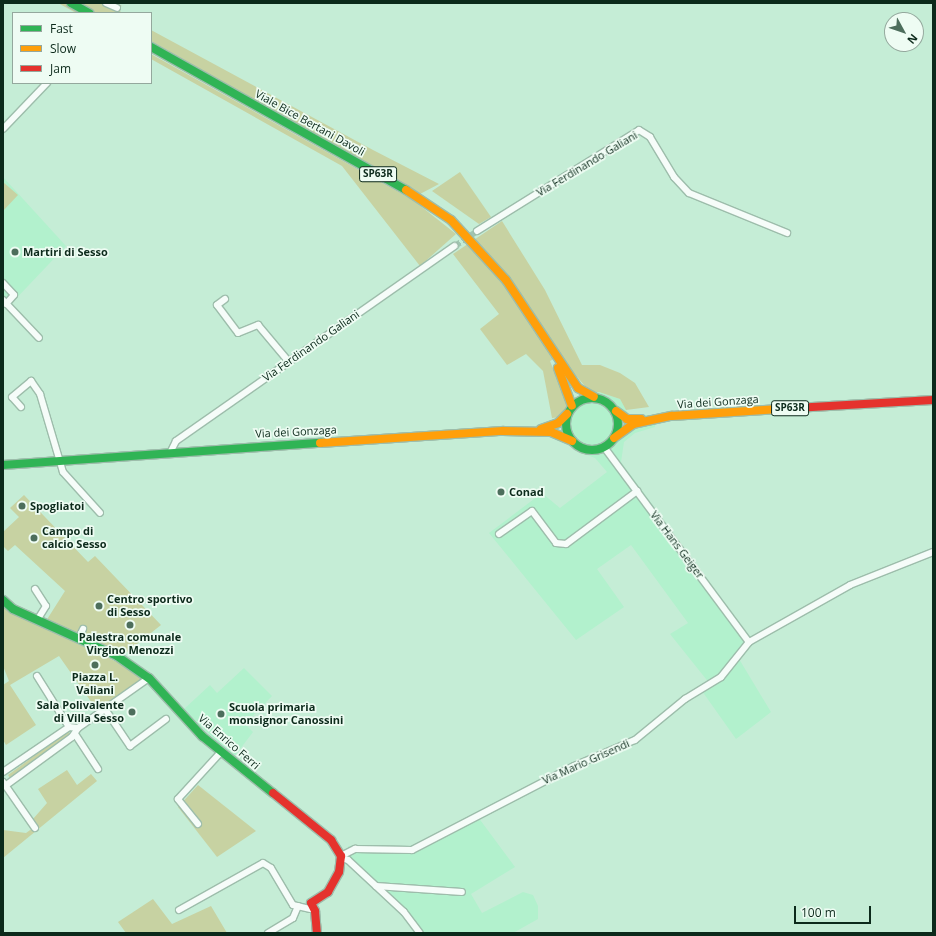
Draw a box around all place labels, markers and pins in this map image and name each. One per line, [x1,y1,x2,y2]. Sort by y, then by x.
place label: Martiri di Sesso [23,245,108,259]
marker: Martiri di Sesso [10,247,20,257]
place label: Conad [509,485,544,499]
marker: Conad [496,487,506,497]
place label: Spogliatoi [30,499,84,513]
marker: Spogliatoi [17,501,27,511]
place label: Campo di calcio Sesso [42,525,107,551]
marker: Campo di calcio Sesso [29,533,39,543]
place label: Centro sportivo di Sesso [107,593,193,619]
marker: Centro sportivo di Sesso [94,601,104,611]
marker: Palestra comunale Virgino Menozzi [125,620,135,630]
place label: Palestra comunale Virgino Menozzi [79,631,181,657]
marker: Piazza L. Valiani [90,660,100,670]
place label: Piazza L. Valiani [72,671,118,697]
place label: Sala Polivalente di Villa Sesso [37,699,124,725]
place label: Scuola primaria monsignor Canossini [229,701,343,727]
marker: Sala Polivalente di Villa Sesso [127,707,137,717]
marker: Scuola primaria monsignor Canossini [216,709,226,719]

